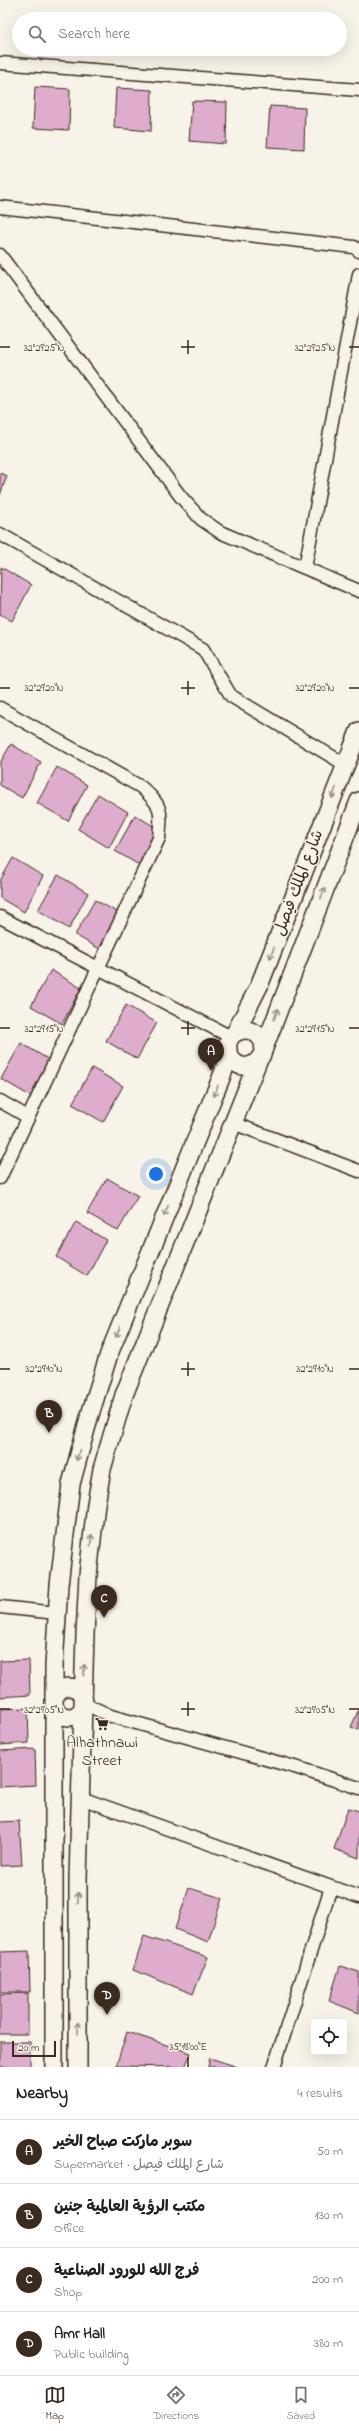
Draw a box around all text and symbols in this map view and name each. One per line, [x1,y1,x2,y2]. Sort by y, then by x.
search box [12,12,347,56]
icon: search [26,23,48,45]
text: Search here [58,23,130,45]
text: 32°29'25"N [24,341,65,356]
text: 32°29'25"N [295,341,336,356]
text: 32°29'20"N [24,681,64,696]
text: 32°29'20"N [295,681,335,696]
one-way arrow [330,786,338,798]
street label: شارع الملك فيصل [268,826,330,940]
one-way arrow [320,887,327,899]
one-way arrow [267,947,275,959]
one-way arrow [273,1008,281,1020]
text: 32°29'15"N [25,1022,64,1037]
text: 32°29'15"N [296,1022,335,1037]
pin: A [198,1038,224,1071]
one-way arrow [211,1084,219,1096]
your location [146,1164,166,1184]
one-way arrow [162,1204,169,1216]
one-way arrow [113,1325,121,1337]
text: 32°29'10"N [25,1362,63,1377]
text: 32°29'10"N [296,1362,334,1377]
pin: B [36,1400,62,1433]
one-way arrow [74,1449,81,1462]
one-way arrow [87,1534,95,1547]
pin: C [91,1585,117,1618]
one-way arrow [81,1664,88,1677]
text: 32°29'05"N [24,1703,64,1718]
text: 32°29'05"N [295,1703,335,1718]
supermarket icon: Alhathnawi Street [94,1716,110,1732]
place label: Alhathnawi Street [66,1731,138,1773]
one-way arrow [74,1892,82,1905]
pin: D [94,1982,120,2015]
map controls [311,2019,347,2055]
button: locate [311,2019,347,2055]
one-way arrow [74,2022,81,2035]
scale bar [12,2039,56,2058]
text: 20 m [18,2040,40,2056]
text: 35°18'00"E [169,2040,207,2055]
text: Nearby [16,2081,68,2106]
text: 4 results [297,2084,343,2103]
text: سوبر ماركت صباح الخير [54,2131,192,2153]
text: A [25,2142,33,2161]
text: 50 m [317,2142,343,2161]
text: Supermarket · شارع الملك فيصل [54,2155,224,2174]
text: مكتب الرؤية العالمية جنين [54,2196,205,2218]
text: B [25,2206,33,2225]
text: 130 m [315,2206,343,2225]
text: Office [54,2219,84,2238]
text: فرج الله للورود الصناعية [54,2260,199,2282]
text: C [25,2270,33,2289]
text: 200 m [312,2270,343,2289]
text: Shop [54,2283,82,2302]
text: Amr Hall [54,2323,105,2345]
text: D [24,2334,34,2353]
text: 380 m [314,2334,343,2353]
text: Public building [54,2345,129,2364]
tab: Map [44,2384,66,2424]
tab: Directions [153,2384,199,2424]
tab: Saved [287,2384,315,2424]

